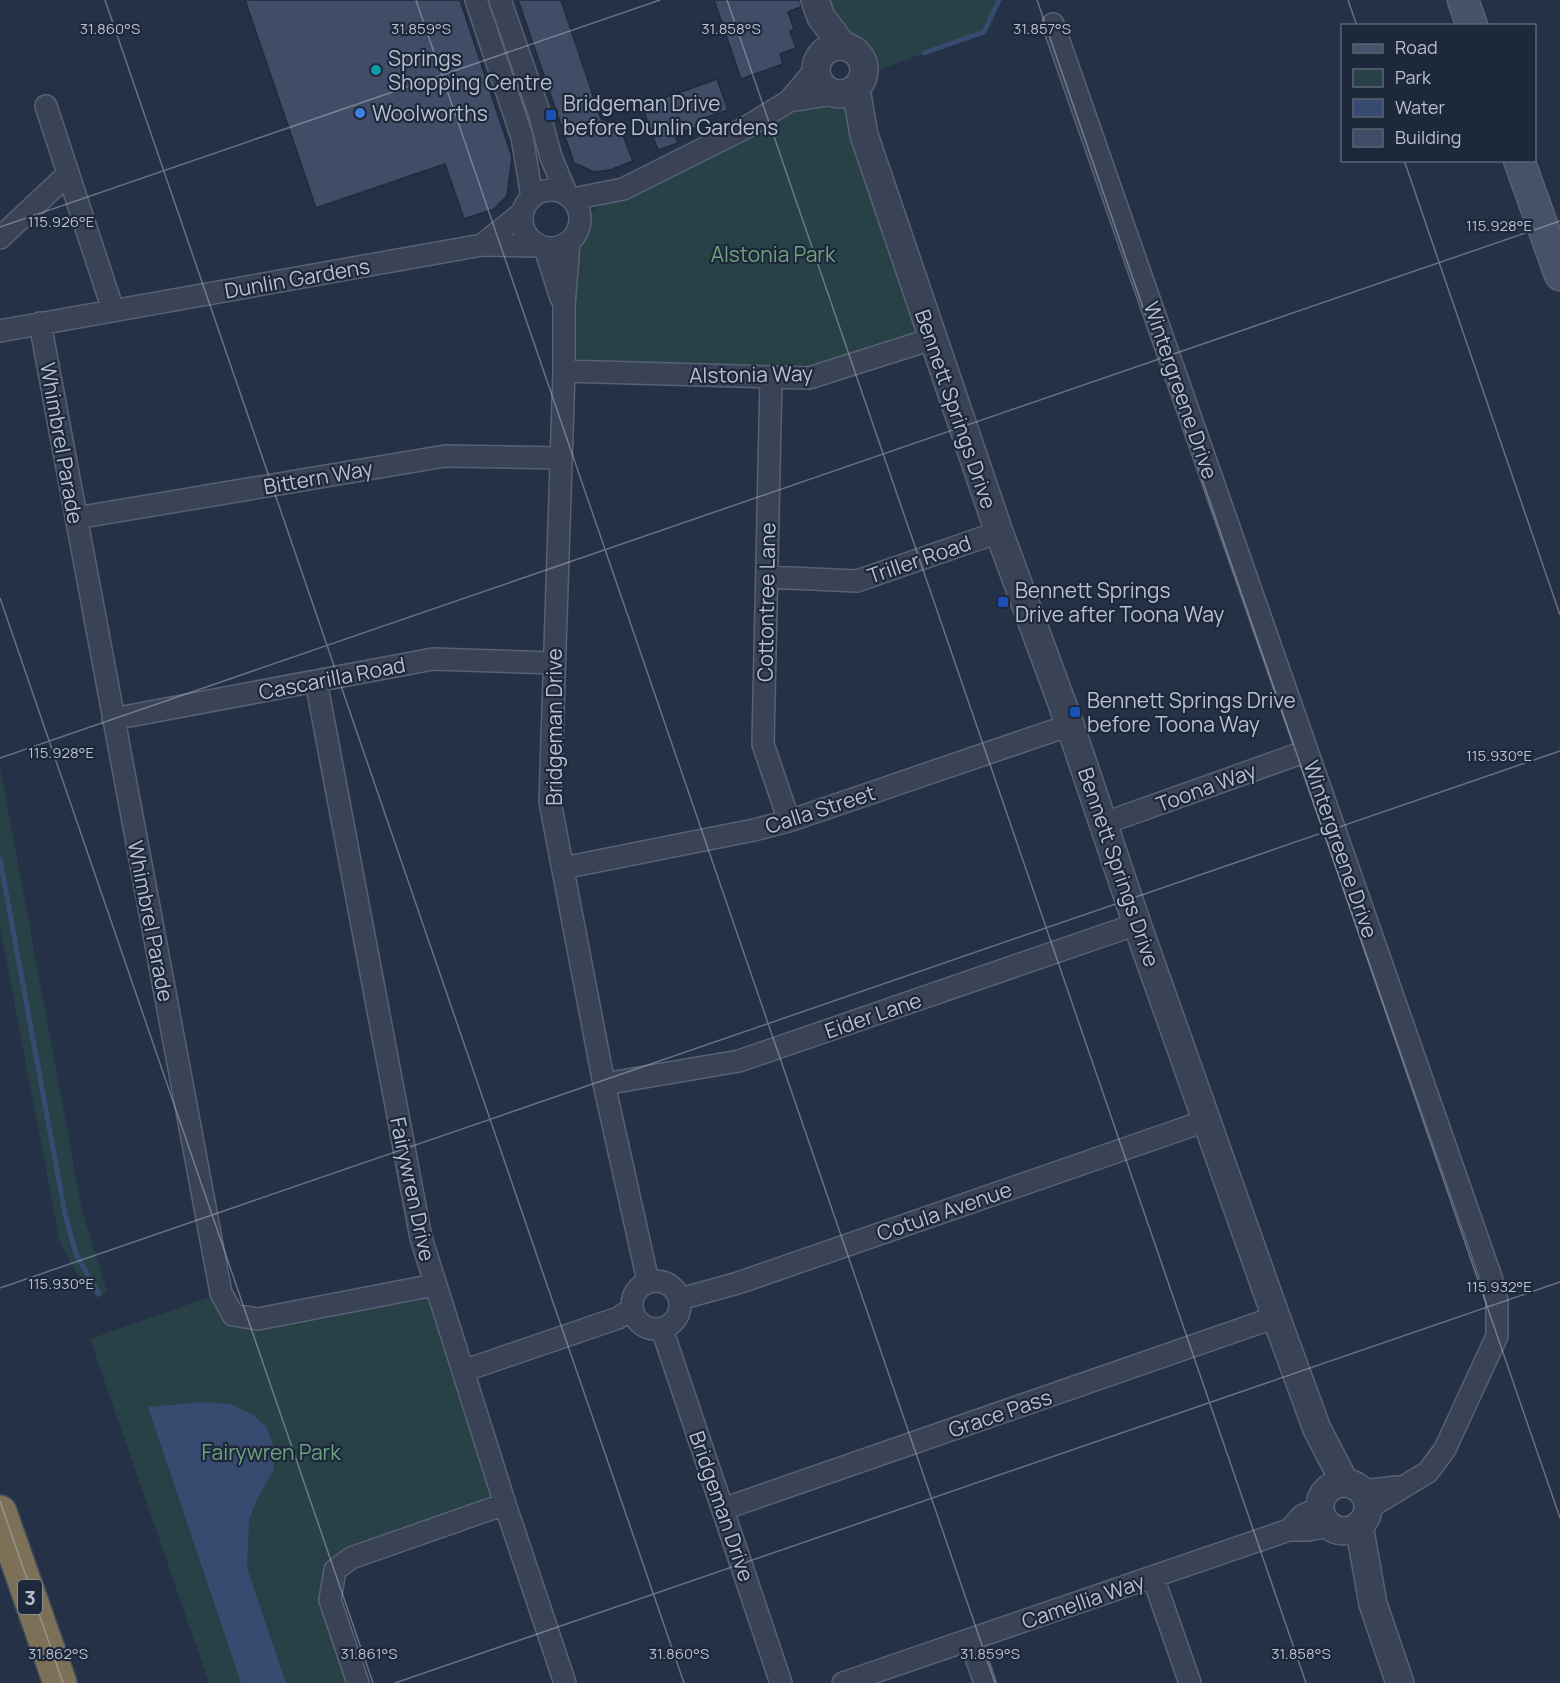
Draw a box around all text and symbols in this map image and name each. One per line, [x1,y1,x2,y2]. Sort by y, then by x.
text: 31.860°S [80,18,140,39]
text: 31.859°S [391,18,451,39]
text: 31.858°S [701,18,761,39]
text: 31.857°S [1013,18,1071,39]
legend [1341,24,1536,162]
text: Road [1395,35,1438,59]
place label: Springs Shopping Centre [388,44,552,96]
marker: Springs Shopping Centre [369,63,383,77]
text: Park [1395,65,1432,89]
place label: Bridgeman Drive before Dunlin Gardens [563,89,778,141]
text: Water [1395,95,1445,119]
place label: Woolworths [372,99,488,127]
marker: Woolworths [353,106,367,120]
marker: Bridgeman Drive before Dunlin Gardens [544,108,558,122]
text: Building [1395,125,1461,149]
text: 115.926°E [28,211,94,232]
text: 115.928°E [1466,215,1532,236]
park label: Alstonia Park [711,240,836,268]
street label: Dunlin Gardens [222,251,372,305]
street label: Wintergreene Drive [1137,297,1225,483]
street label: Bennett Springs Drive [909,306,1003,512]
street label: Alstonia Way [689,359,813,389]
street label: Whimbrel Parade [34,360,90,526]
street label: Bittern Way [261,454,375,500]
street label: Cottontree Lane [751,522,781,682]
street label: Triller Road [864,528,974,590]
place label: Bennett Springs Drive after Toona Way [1015,576,1224,628]
marker: Bennett Springs Drive after Toona Way [996,595,1010,609]
street label: Bridgeman Drive [540,648,568,806]
street label: Cascarilla Road [256,650,408,706]
place label: Bennett Springs Drive before Toona Way [1087,686,1296,738]
marker: Bennett Springs Drive before Toona Way [1068,705,1082,719]
text: 115.928°E [28,742,94,763]
text: 115.930°E [1466,745,1532,766]
street label: Toona Way [1152,756,1260,818]
street label: Wintergreene Drive [1297,756,1385,942]
street label: Bennett Springs Drive [1072,764,1166,970]
street label: Calla Street [761,778,879,840]
street label: Whimbrel Parade [122,838,180,1004]
street label: Eider Lane [821,985,925,1045]
street label: Fairywren Drive [384,1114,442,1264]
street label: Cotula Avenue [873,1175,1015,1247]
text: 115.930°E [28,1273,94,1294]
text: 115.932°E [1466,1276,1532,1297]
street label: Grace Pass [945,1382,1055,1444]
street label: Bridgeman Drive [683,1427,761,1585]
park label: Fairywren Park [201,1438,341,1466]
street label: Camellia Way [1018,1567,1148,1635]
road number: 3 [18,1580,42,1614]
text: 31.862°S [28,1643,88,1664]
text: 31.861°S [341,1643,398,1664]
text: 31.860°S [649,1643,709,1664]
text: 31.859°S [960,1643,1020,1664]
text: 31.858°S [1271,1643,1331,1664]

